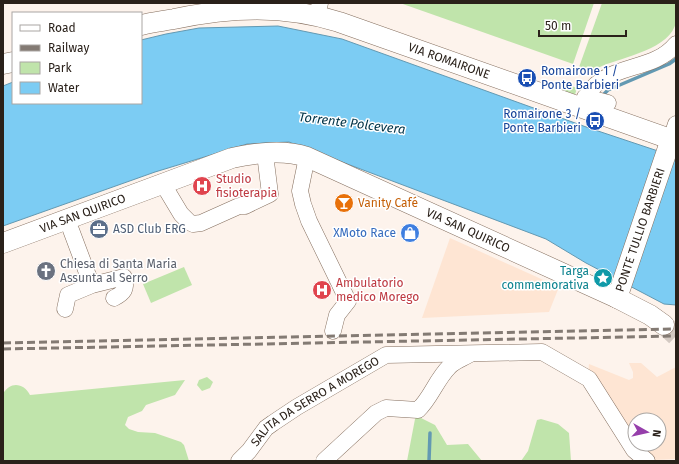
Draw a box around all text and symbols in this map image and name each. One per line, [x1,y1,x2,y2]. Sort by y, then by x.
legend [12,12,142,104]
scale bar [539,12,626,38]
text: 50 m [545,19,571,33]
text: Road [48,21,76,35]
street label: VIA ROMAIRONE [406,40,492,82]
text: Railway [48,41,89,55]
text: Park [48,61,72,75]
place label: Romairone 1 / Ponte Barbieri [541,64,619,92]
bus stop icon: Romairone 1 / Ponte Barbieri [516,67,538,89]
text: Water [48,81,80,95]
place label: Romairone 3 / Ponte Barbieri [503,107,581,135]
water label: Torrente Polcevera [298,109,406,137]
bus stop icon: Romairone 3 / Ponte Barbieri [584,110,606,132]
street label: PONTE TULLIO BARBIERI [613,166,668,294]
place label: Studio fisioterapia [216,172,277,200]
hospital icon: Studio fisioterapia [191,175,213,197]
street label: VIA SAN QUIRICO [38,191,128,236]
bar icon: Vanity Café [333,192,355,214]
place label: Vanity Café [358,196,418,210]
street label: VIA SAN QUIRICO [424,205,512,255]
office icon: ASD Club ERG [88,218,110,240]
place label: ASD Club ERG [113,222,186,236]
shop icon: XMoto Race [399,222,421,244]
place label: XMoto Race [333,226,396,240]
place label: Chiesa di Santa Maria Assunta al Serro [60,257,177,285]
church icon: Chiesa di Santa Maria Assunta al Serro [35,260,57,282]
place label: Targa commemorativa [501,264,589,292]
place icon: Targa commemorativa [592,267,614,289]
place label: Ambulatorio medico Morego [336,276,419,304]
hospital icon: Ambulatorio medico Morego [311,279,333,301]
street label: SALITA DA SERRO A MOREGO [248,354,382,449]
north arrow [627,412,667,452]
text: N [649,429,663,438]

